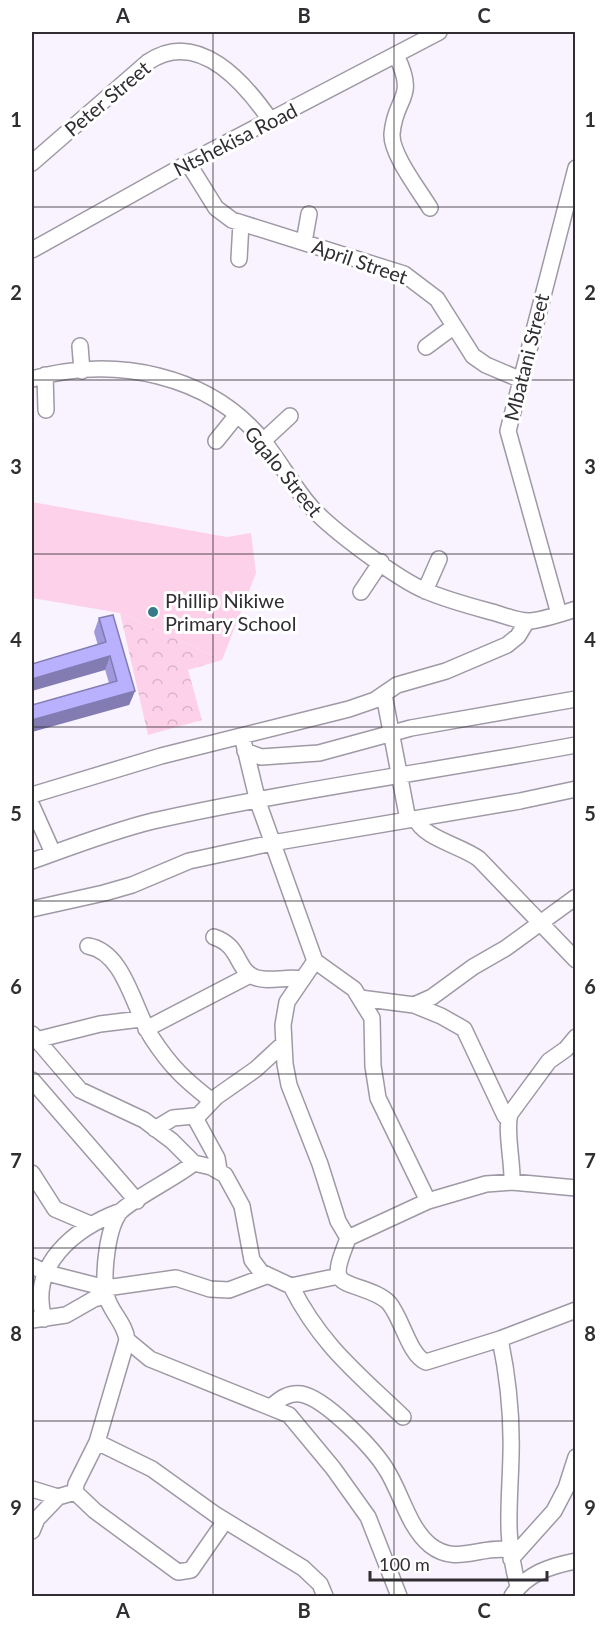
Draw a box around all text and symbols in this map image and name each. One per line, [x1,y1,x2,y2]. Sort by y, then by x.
text: A [115,3,130,27]
text: B [297,3,311,27]
text: C [477,3,491,27]
street label: Peter Street [59,55,155,141]
street label: Ntshekisa Road [169,98,301,180]
text: 1 [10,107,22,131]
text: 1 [584,107,596,131]
street label: April Street [309,233,411,289]
text: 2 [10,280,22,304]
text: 2 [584,280,596,304]
street label: Mbatani Street [499,291,553,423]
street label: Gqalo Street [240,421,328,521]
text: 3 [10,454,22,478]
text: 3 [584,454,596,478]
place label: Phillip Nikiwe Primary School [165,588,296,635]
marker: Phillip Nikiwe Primary School [146,605,160,619]
text: 4 [10,627,22,651]
text: 4 [584,627,596,651]
text: 5 [10,801,22,825]
text: 5 [584,801,596,825]
text: 6 [10,974,22,998]
text: 6 [584,974,596,998]
text: 7 [10,1148,22,1172]
text: 7 [584,1148,596,1172]
text: 8 [10,1321,22,1345]
text: 8 [584,1321,596,1345]
text: 9 [10,1495,22,1519]
text: 9 [584,1495,596,1519]
scale bar [370,1544,547,1582]
text: 100 m [379,1553,430,1575]
text: A [115,1598,130,1622]
text: B [297,1598,311,1622]
text: C [477,1598,491,1622]

